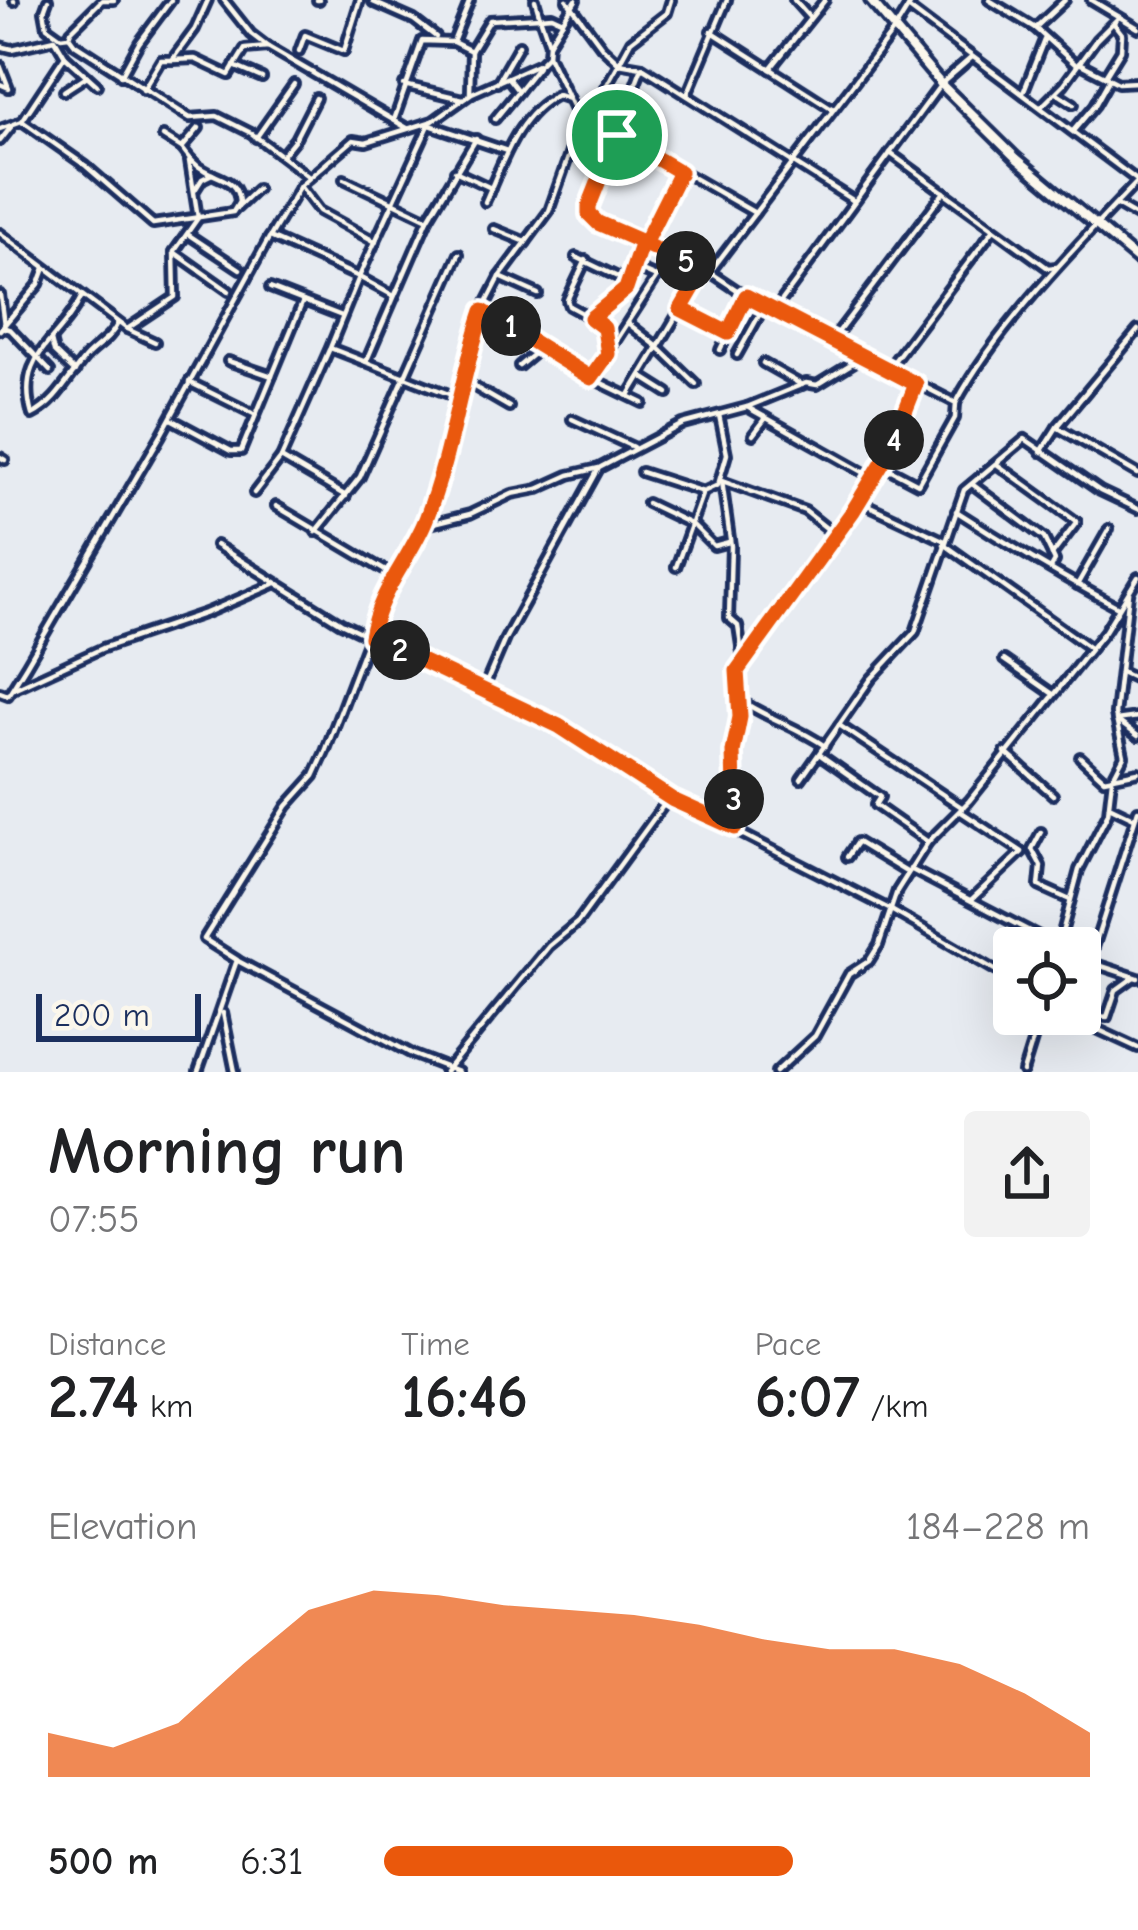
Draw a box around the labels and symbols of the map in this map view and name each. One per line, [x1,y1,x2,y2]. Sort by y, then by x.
pin [566,84,668,186]
pin: 5 [656,231,716,291]
pin: 1 [481,296,541,356]
pin: 4 [864,410,924,470]
pin: 2 [370,620,430,680]
pin: 3 [704,769,764,829]
scale bar [36,988,201,1041]

